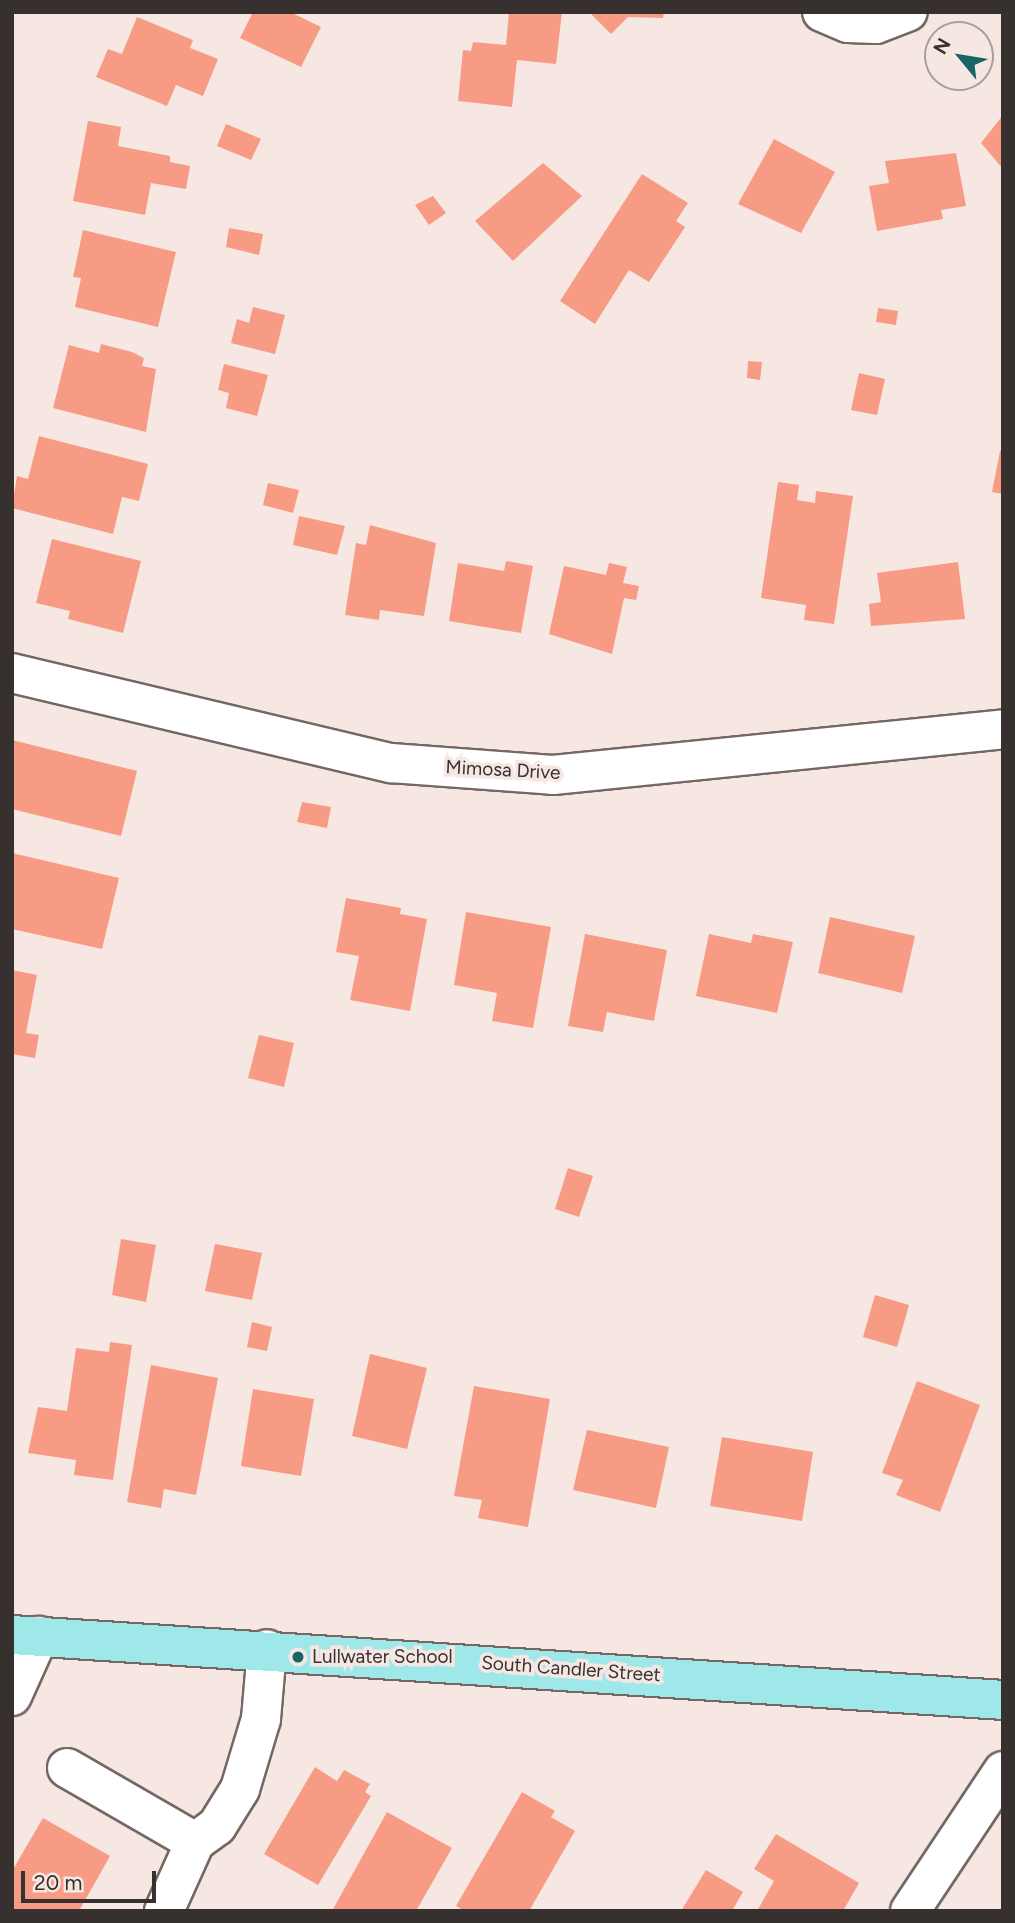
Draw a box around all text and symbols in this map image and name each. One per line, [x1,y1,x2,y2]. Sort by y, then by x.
north arrow [924,21,994,91]
text: N [928,34,956,58]
street label: Mimosa Drive [445,756,561,784]
place label: Lullwater School [312,1646,453,1668]
marker: Lullwater School [290,1649,306,1665]
street label: South Candler Street [481,1651,661,1687]
scale bar [24,1856,159,1900]
text: 20 m [34,1870,82,1895]

